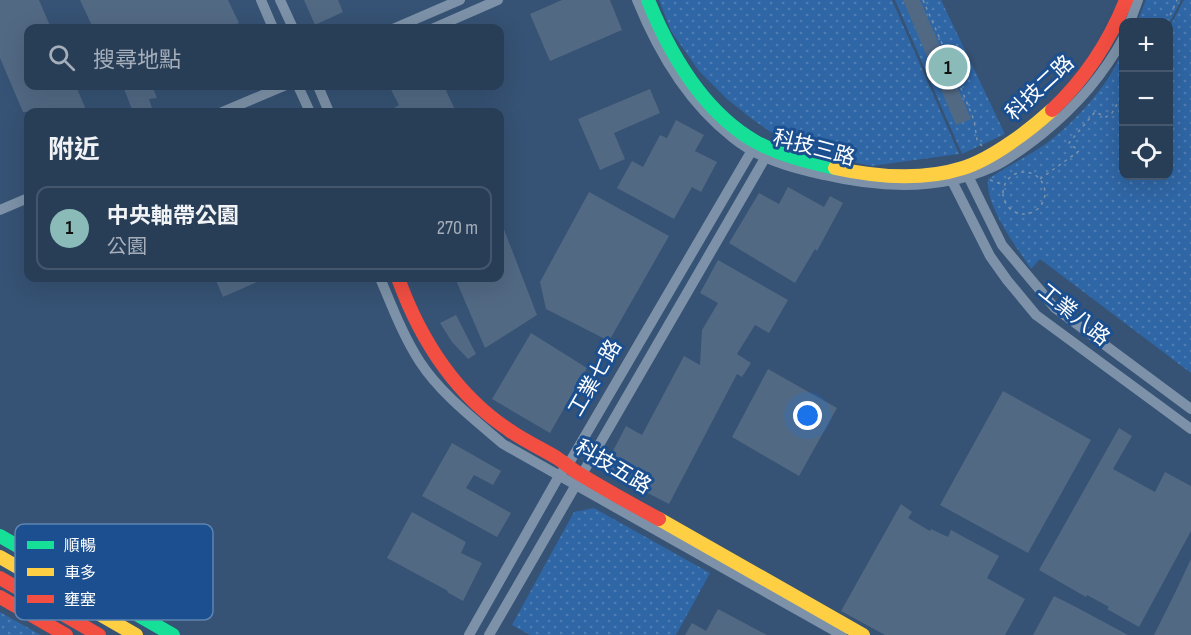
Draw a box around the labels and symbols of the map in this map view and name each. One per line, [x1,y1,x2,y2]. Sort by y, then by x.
pin: 1 [928,44,968,90]
street label: 科技二路 [1001,50,1079,126]
street label: 科技三路 [770,125,858,171]
street label: 工業八路 [1033,279,1115,351]
street label: 工業七路 [563,335,627,421]
your location [793,401,822,430]
street label: 科技五路 [571,435,655,499]
legend [15,524,213,620]
text: 順暢 [64,537,96,556]
text: 車多 [64,564,96,583]
text: 壅塞 [64,591,96,610]

